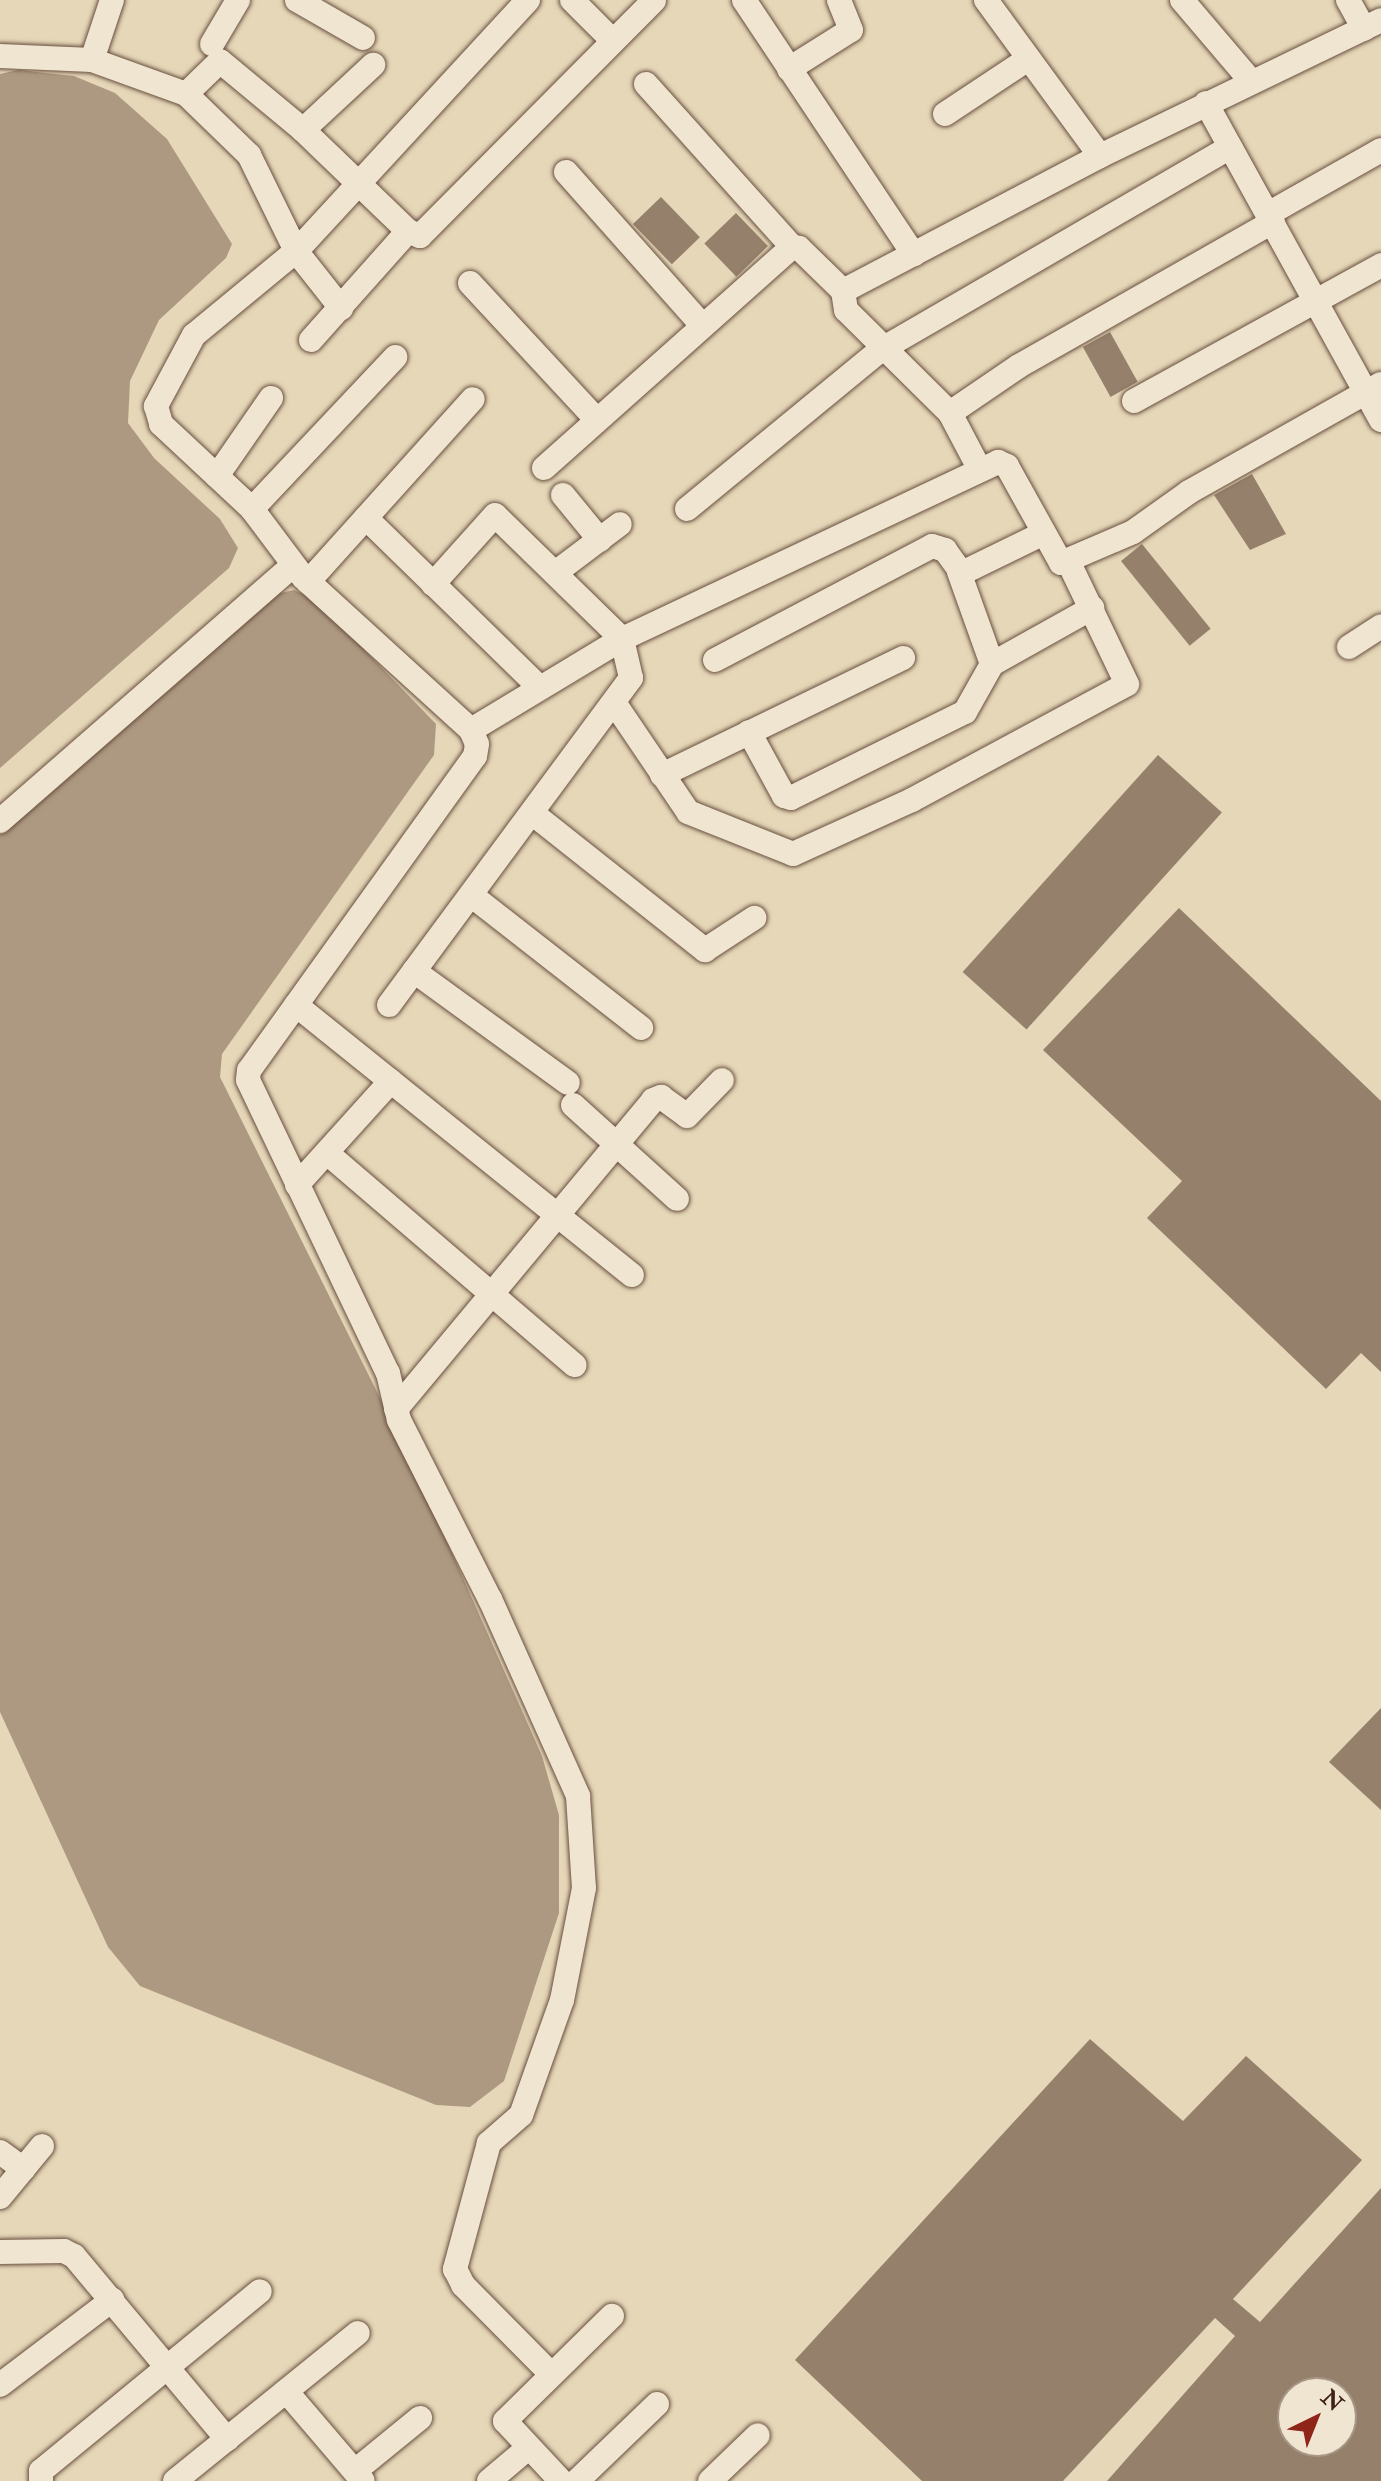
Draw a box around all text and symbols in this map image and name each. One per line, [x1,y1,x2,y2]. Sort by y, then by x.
north arrow [1277,2377,1357,2457]
text: N [1315,2384,1349,2418]

